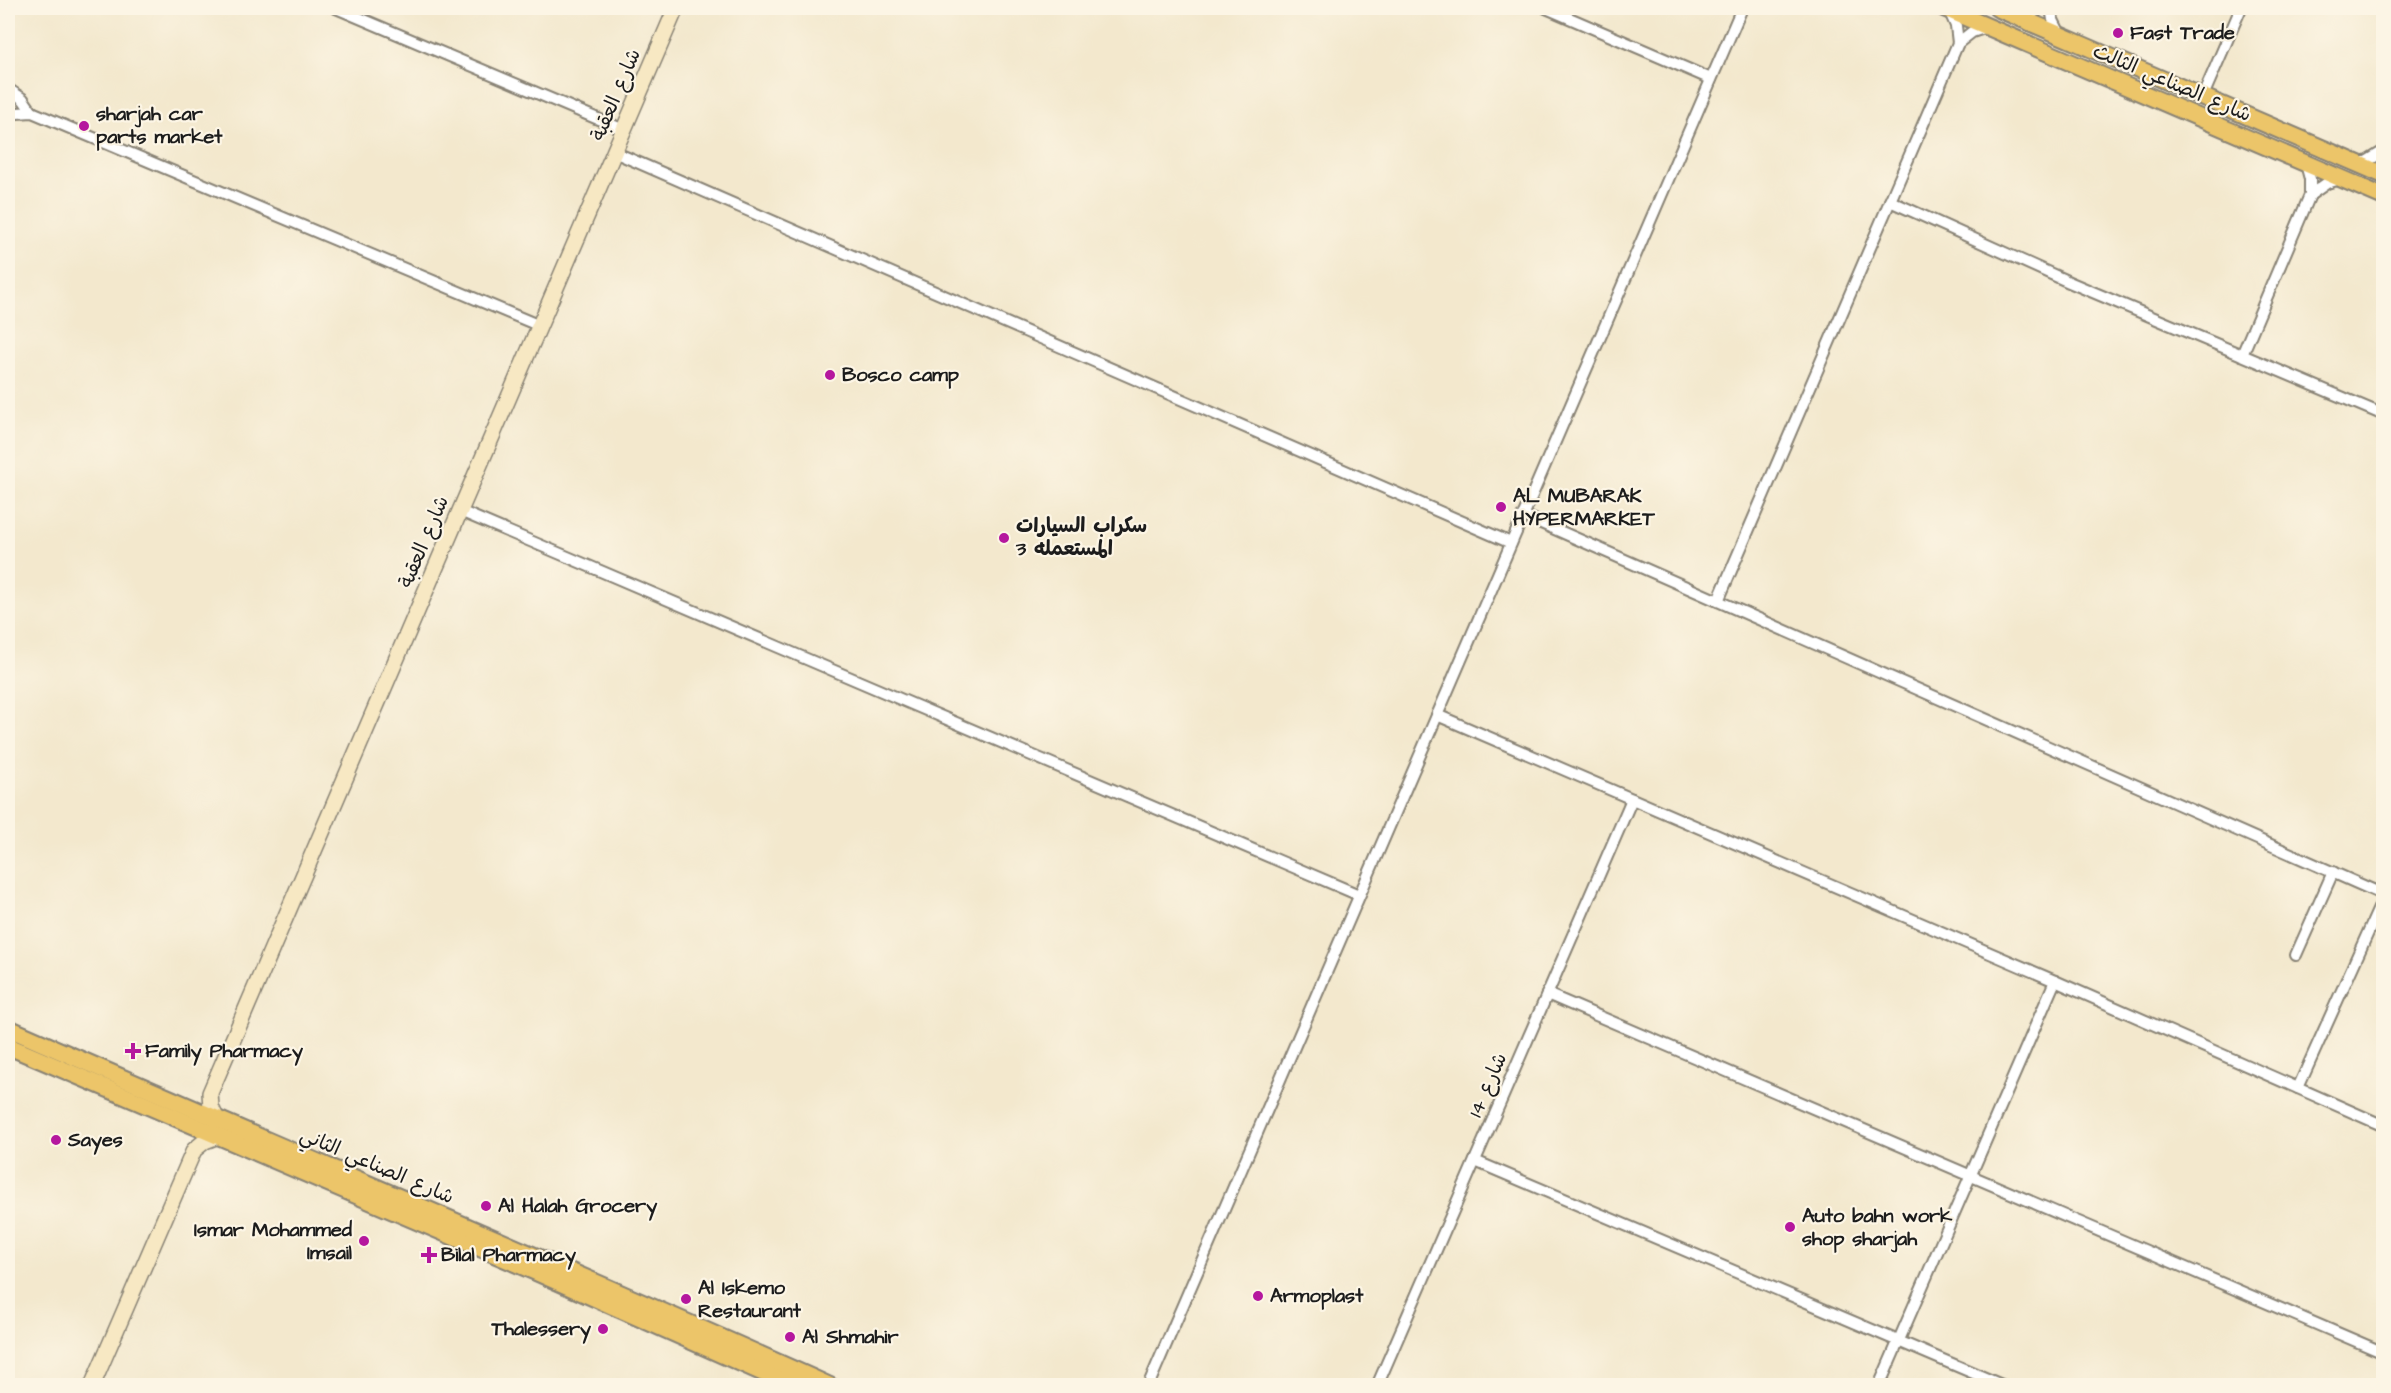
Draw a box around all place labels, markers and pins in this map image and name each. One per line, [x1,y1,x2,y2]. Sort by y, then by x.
place label: Fast Trade [2130,19,2235,47]
marker: Fast Trade [2111,26,2125,40]
place label: sharjah car parts market [96,100,223,151]
marker: sharjah car parts market [77,119,91,133]
place label: Bosco camp [842,361,960,389]
marker: Bosco camp [823,368,837,382]
place label: AL MUBARAK HYPERMARKET [1513,482,1655,533]
marker: AL MUBARAK HYPERMARKET [1494,500,1508,514]
place label: سكراب السيارات المستعمله 3 [1015,512,1147,563]
marker: سكراب السيارات المستعمله 3 [997,531,1011,545]
place label: Family Pharmacy [145,1037,303,1066]
marker: Family Pharmacy [126,1044,140,1058]
place label: Sayes [67,1126,123,1155]
marker: Sayes [49,1133,63,1147]
place label: Al Halah Grocery [498,1192,657,1221]
marker: Al Halah Grocery [479,1199,493,1213]
place label: Auto bahn work shop sharjah [1802,1202,1953,1253]
place label: Ismar Mohammed Imsail [194,1216,353,1267]
marker: Auto bahn work shop sharjah [1783,1220,1797,1234]
marker: Ismar Mohammed Imsail [357,1234,371,1248]
place label: Bilal Pharmacy [441,1241,576,1270]
marker: Bilal Pharmacy [422,1248,436,1262]
place label: Al Iskemo Restaurant [698,1274,802,1325]
place label: Armoplast [1270,1282,1364,1310]
marker: Armoplast [1251,1289,1265,1303]
marker: Al Iskemo Restaurant [679,1292,693,1306]
place label: Thalessery [491,1315,591,1344]
marker: Thalessery [596,1322,610,1336]
place label: Al Shmahir [802,1323,899,1351]
marker: Al Shmahir [783,1330,797,1344]

